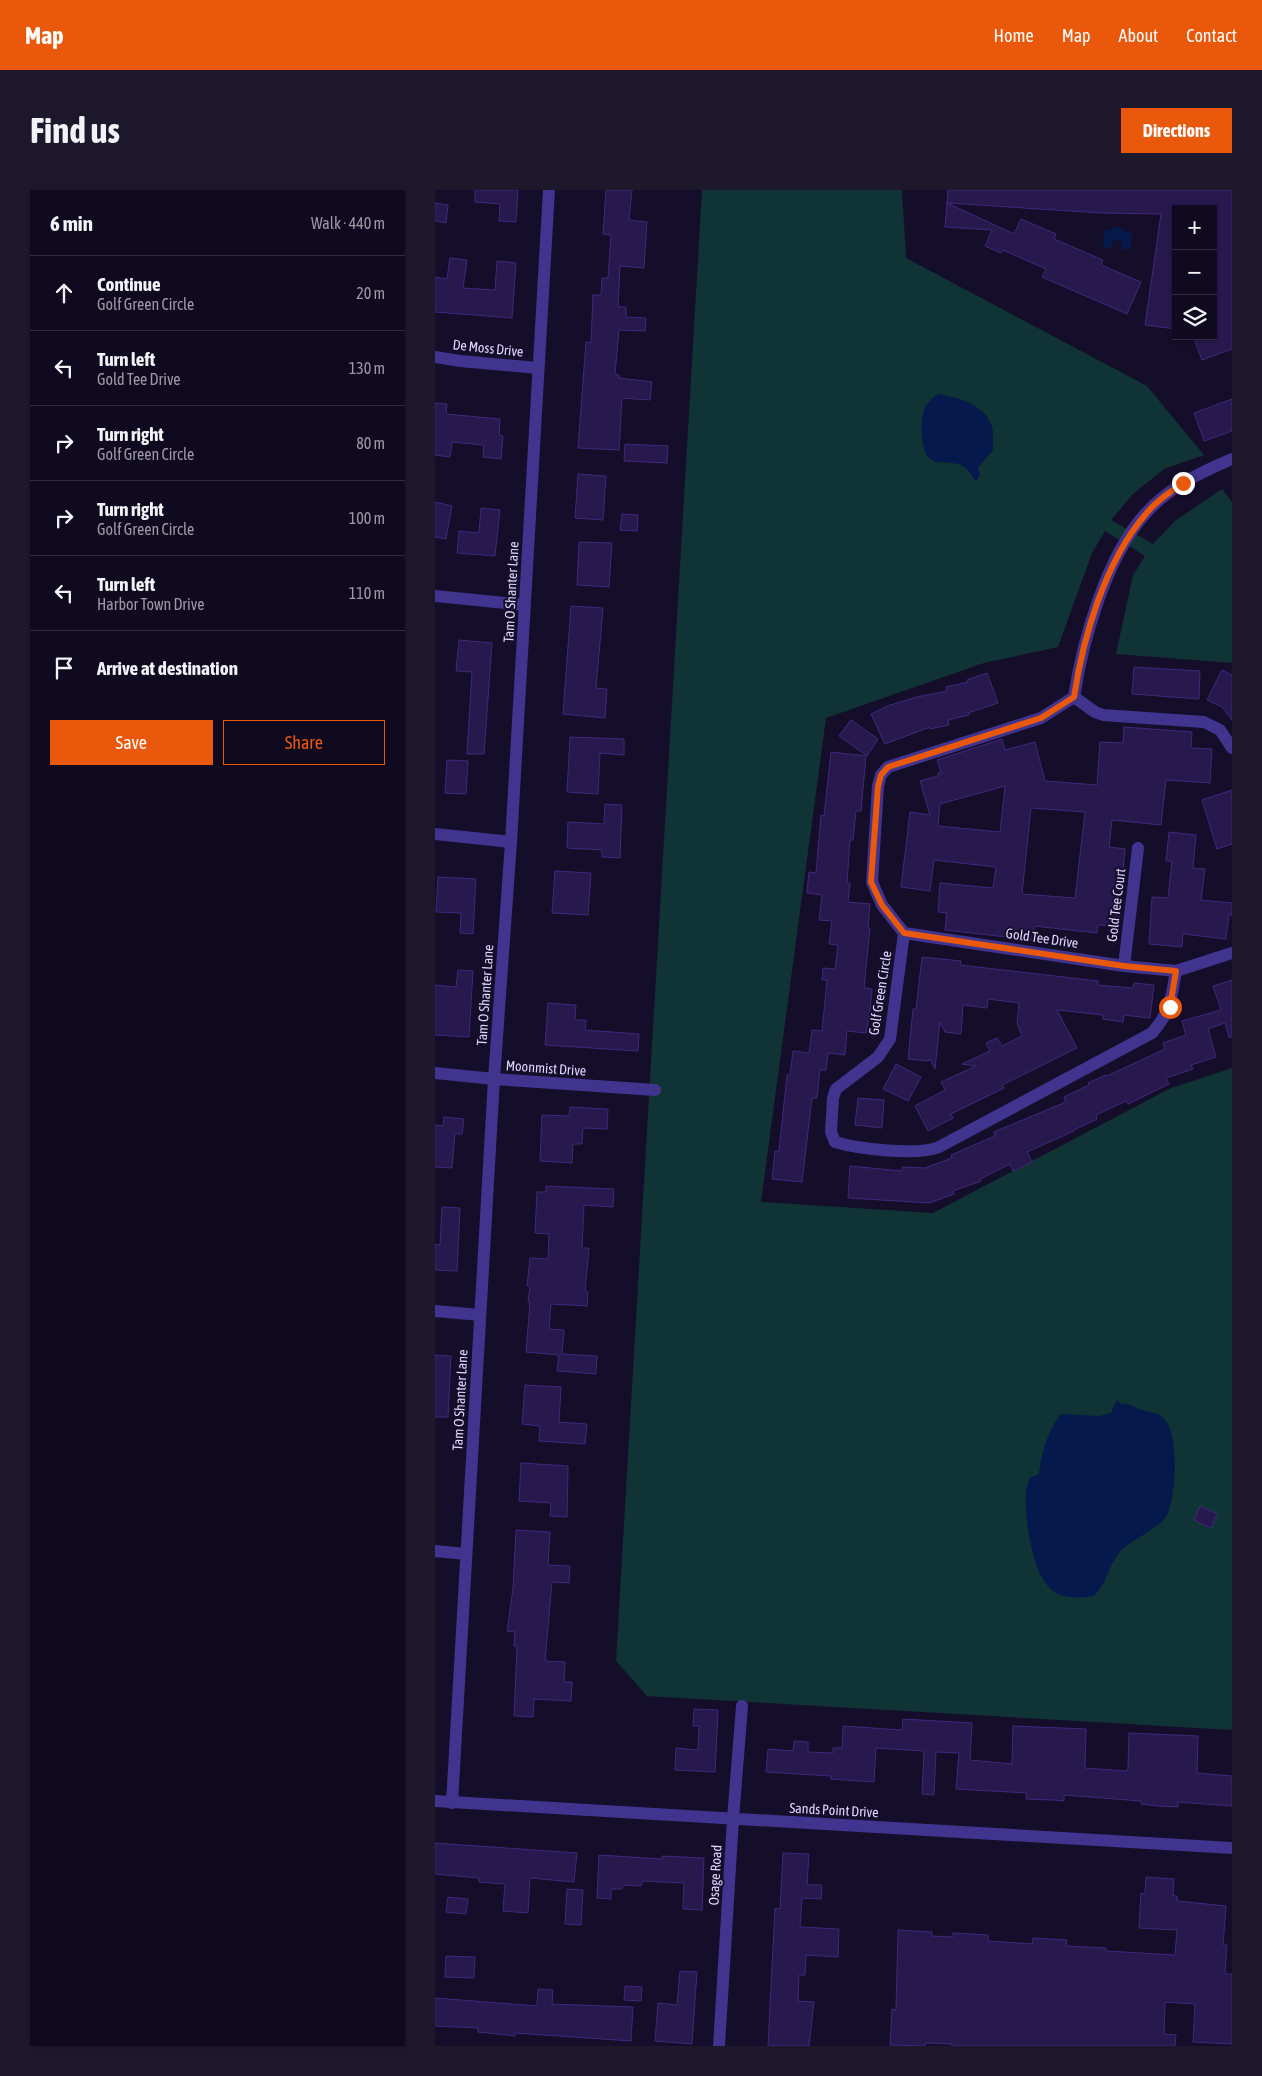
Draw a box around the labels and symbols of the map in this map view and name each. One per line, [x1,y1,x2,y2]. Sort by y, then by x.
street label: De Moss Drive [452,336,524,360]
route end [1172,472,1195,495]
street label: Tam O Shanter Lane [500,541,522,643]
street label: Gold Tee Court [1104,867,1128,943]
street label: Gold Tee Drive [1005,925,1079,951]
street label: Tam O Shanter Lane [473,944,497,1046]
street label: Golf Green Circle [865,950,895,1036]
route start [1159,996,1182,1019]
street label: Moonmist Drive [505,1057,587,1079]
street label: Tam O Shanter Lane [449,1349,471,1451]
street label: Sands Point Drive [789,1800,879,1820]
street label: Osage Road [705,1844,725,1906]

